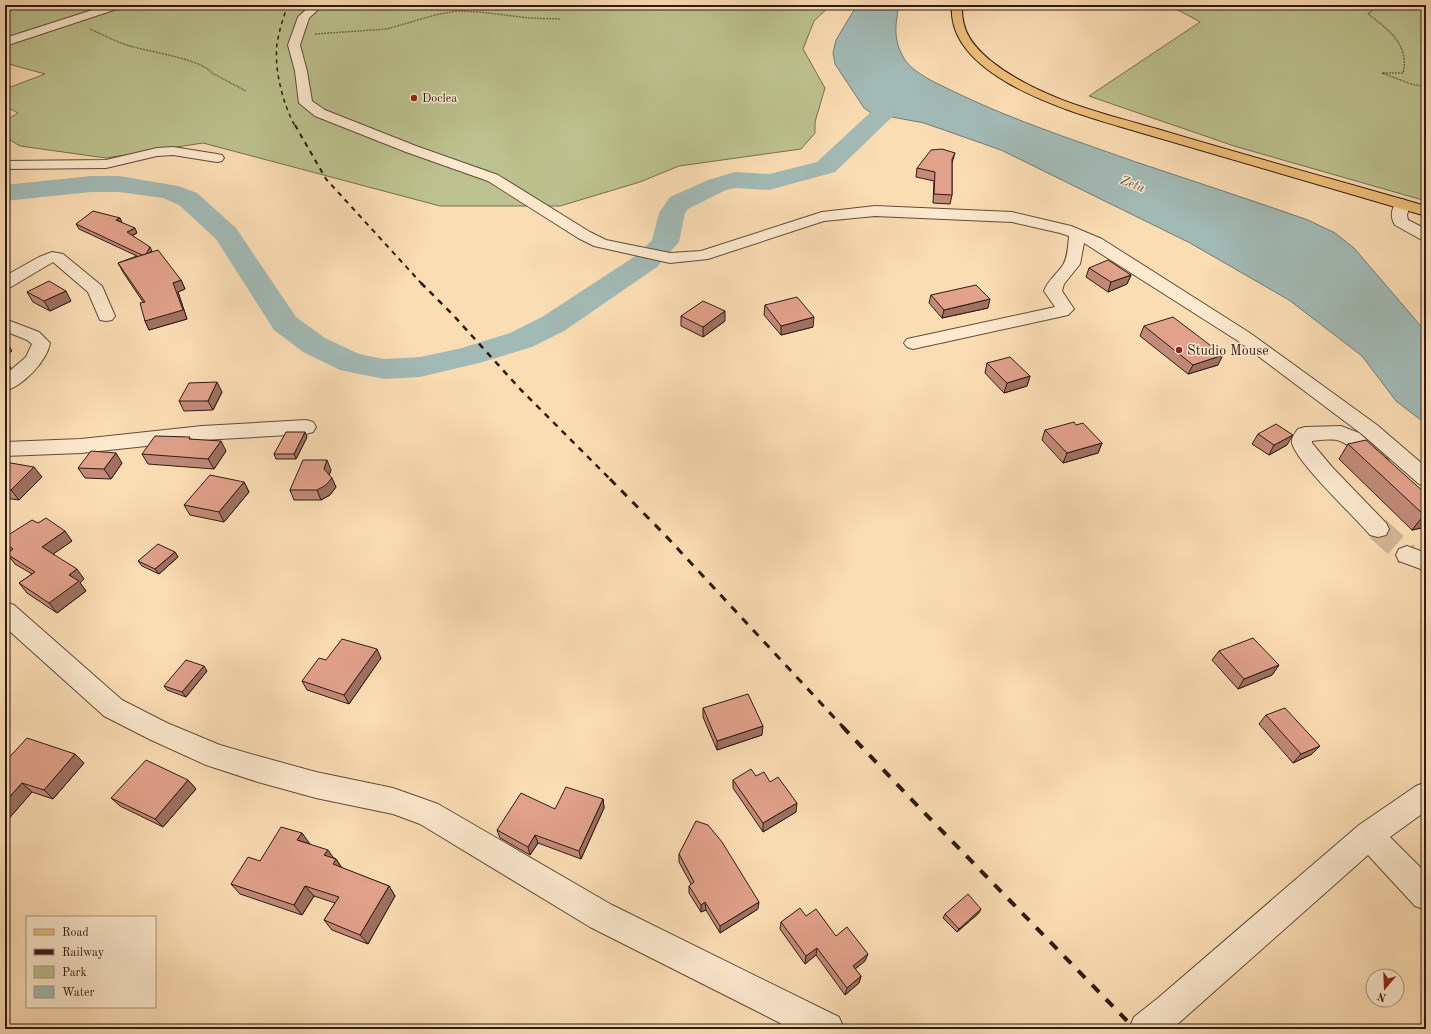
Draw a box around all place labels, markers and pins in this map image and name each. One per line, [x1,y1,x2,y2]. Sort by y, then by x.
marker: Doclea [409,93,419,103]
place label: Doclea [422,93,457,105]
place label: Studio Mouse [1187,344,1269,358]
marker: Studio Mouse [1174,345,1184,355]

